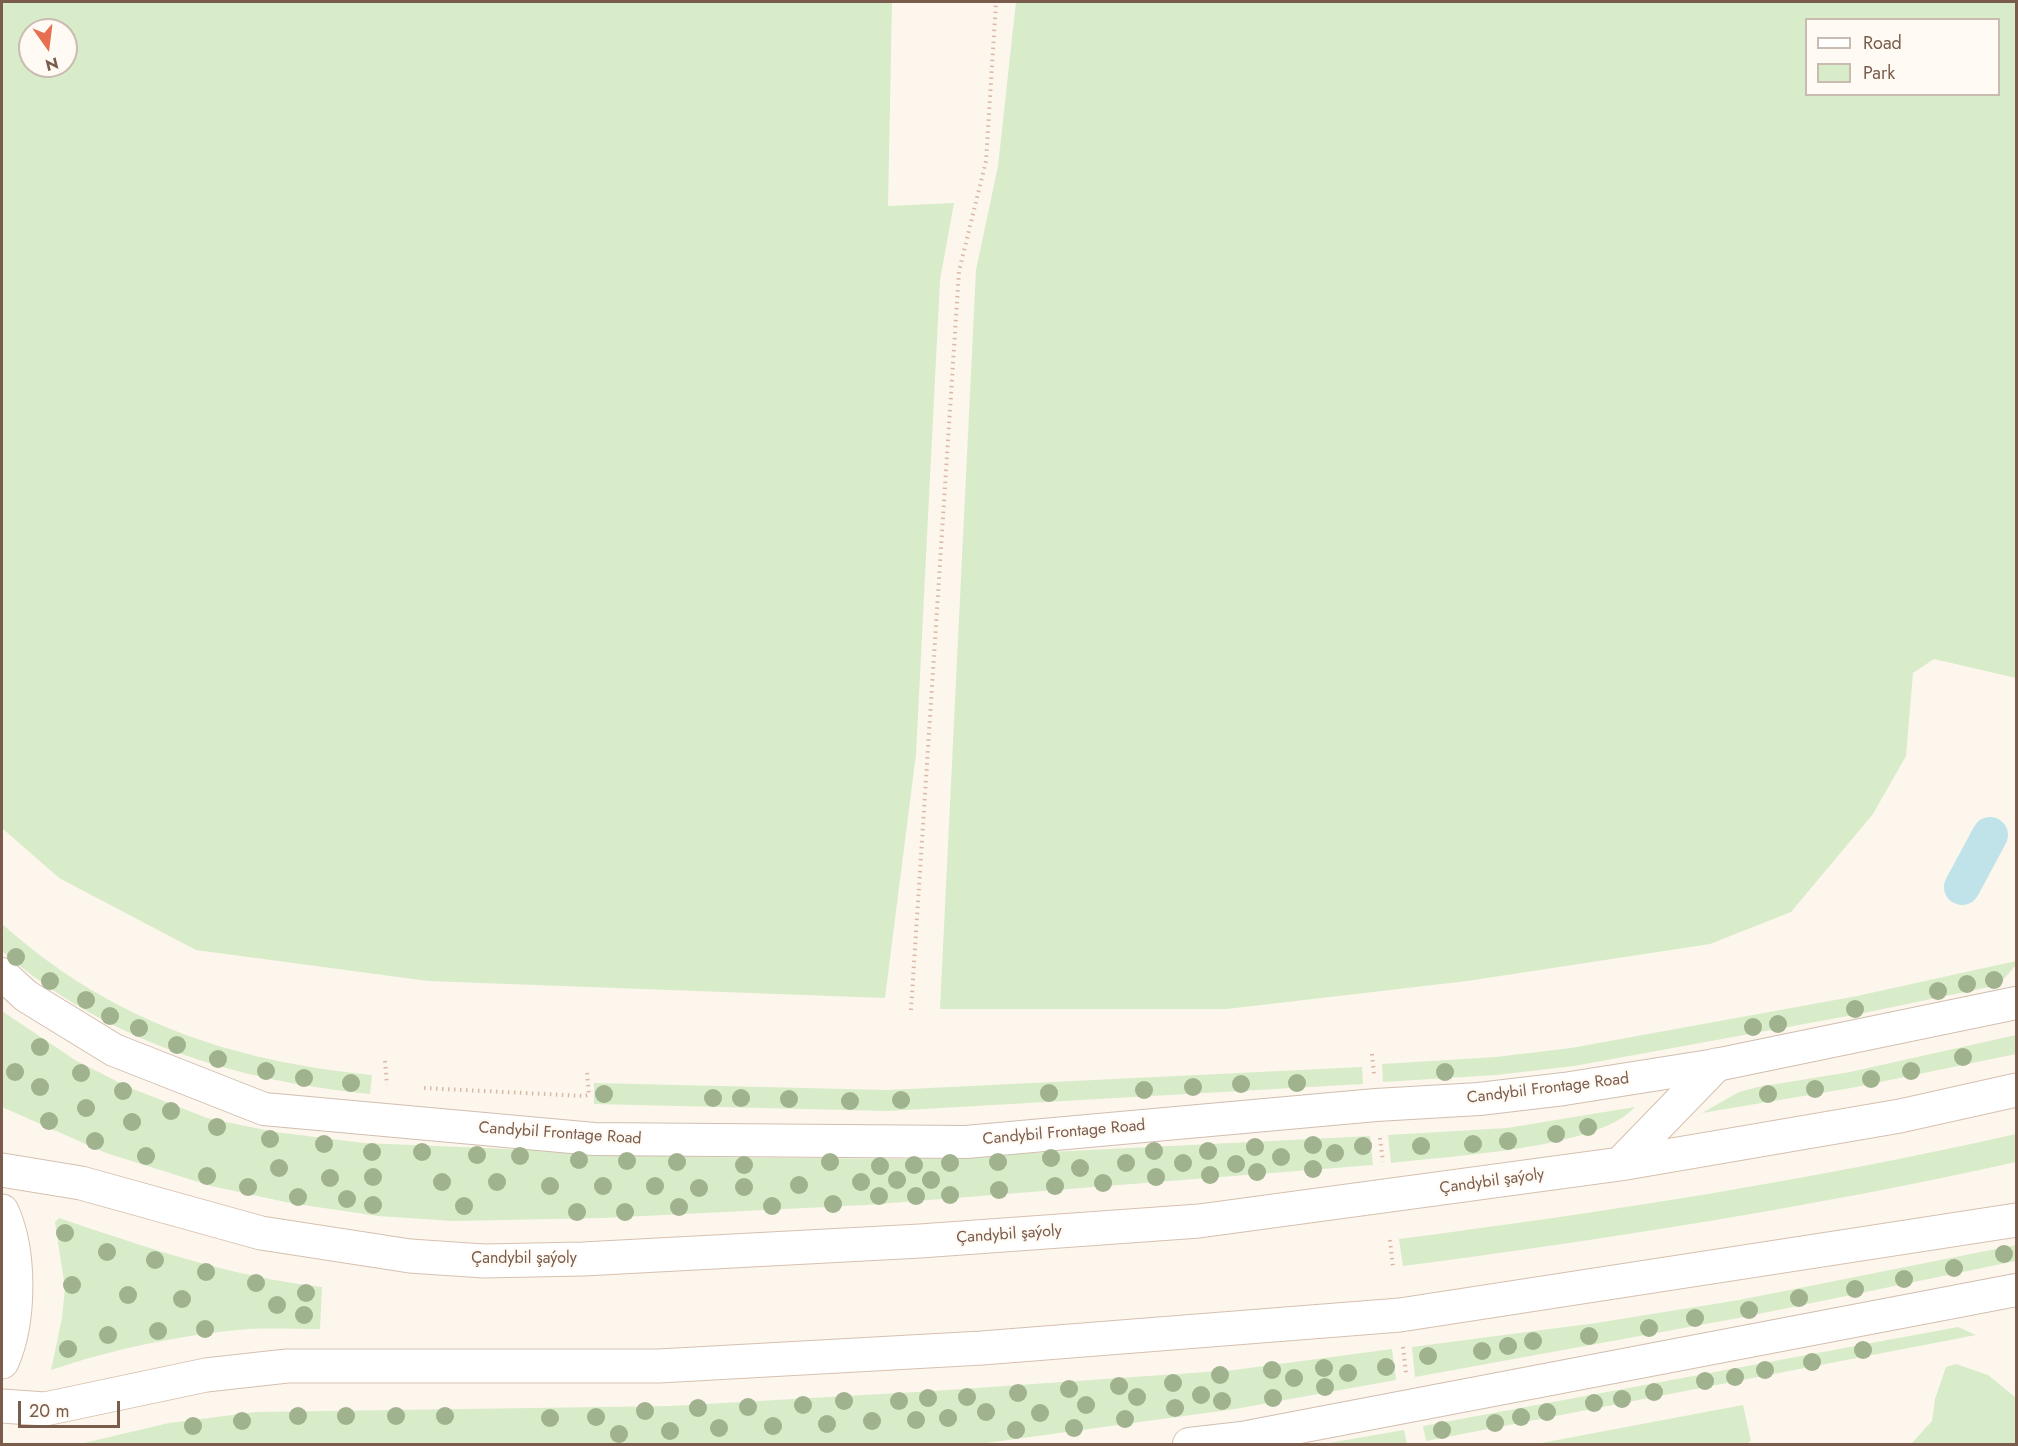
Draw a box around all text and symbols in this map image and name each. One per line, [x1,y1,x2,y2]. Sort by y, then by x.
north arrow [18,18,78,78]
legend [1805,18,2000,96]
text: Road [1863,30,1902,56]
text: N [43,51,61,77]
text: Park [1863,60,1895,86]
street label: Candybil Frontage Road [1466,1070,1630,1108]
street label: Candybil Frontage Road [982,1116,1146,1150]
street label: Candybil Frontage Road [478,1119,642,1149]
street label: Çandybil şaýoly [1438,1165,1546,1199]
street label: Çandybil şaýoly [956,1222,1062,1248]
street label: Çandybil şaýoly [471,1249,577,1269]
scale bar [21,1389,123,1427]
text: 20 m [29,1398,69,1424]

